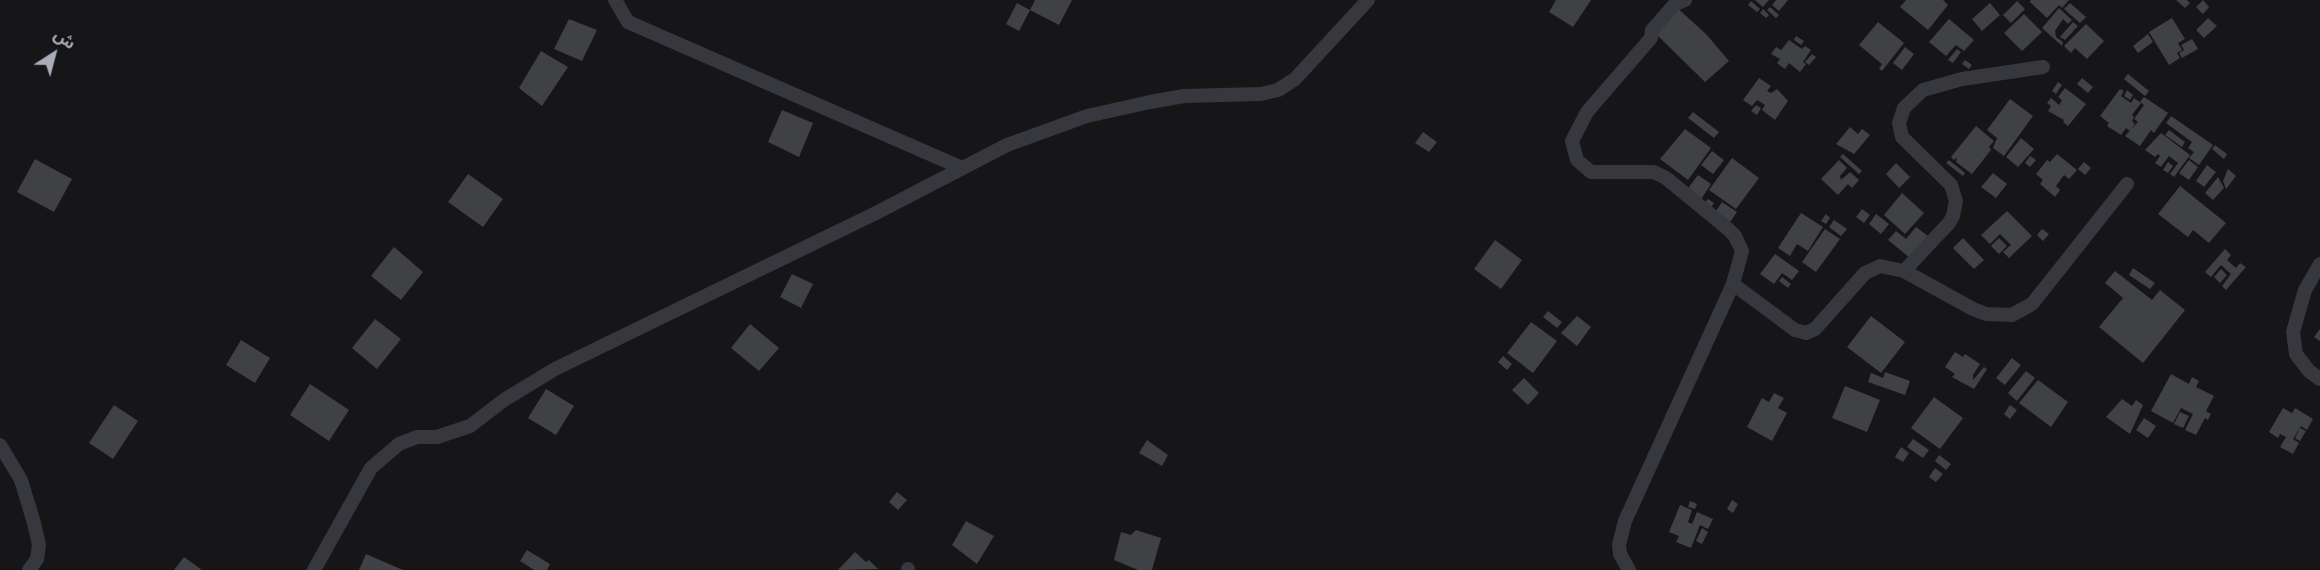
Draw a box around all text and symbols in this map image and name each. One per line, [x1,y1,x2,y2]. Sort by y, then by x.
north arrow [24,24,84,84]
text: ش [49,24,80,55]

